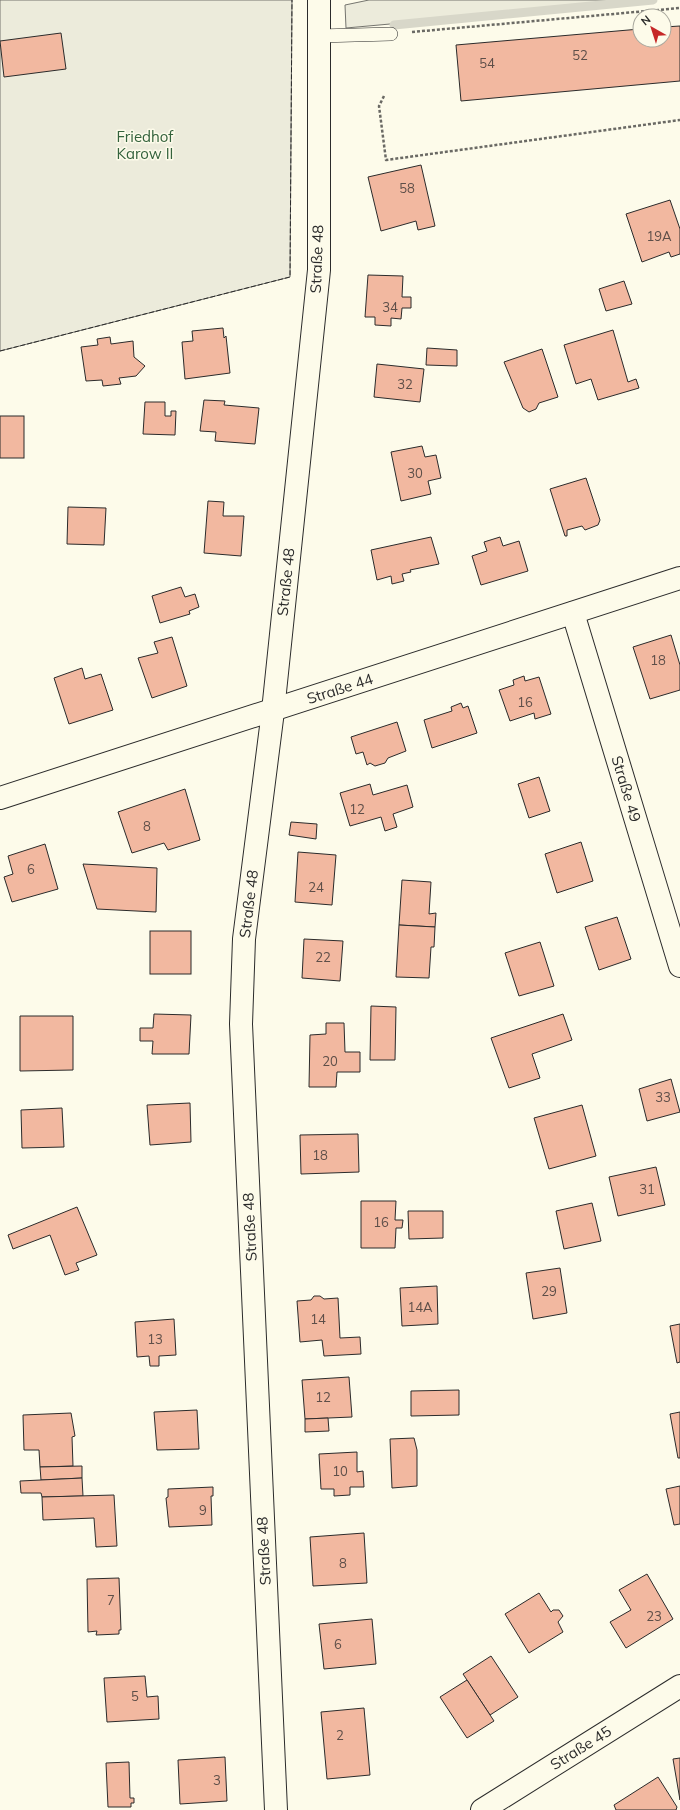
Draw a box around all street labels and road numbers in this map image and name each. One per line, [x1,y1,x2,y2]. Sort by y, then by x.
street label: Straße 48 [306,224,327,294]
street label: Straße 48 [272,547,299,617]
street label: Straße 44 [304,669,375,708]
street label: Straße 49 [607,753,646,824]
street label: Straße 48 [235,869,262,939]
street label: Straße 48 [238,1192,261,1262]
street label: Straße 48 [252,1516,275,1586]
street label: Straße 45 [547,1721,615,1774]

